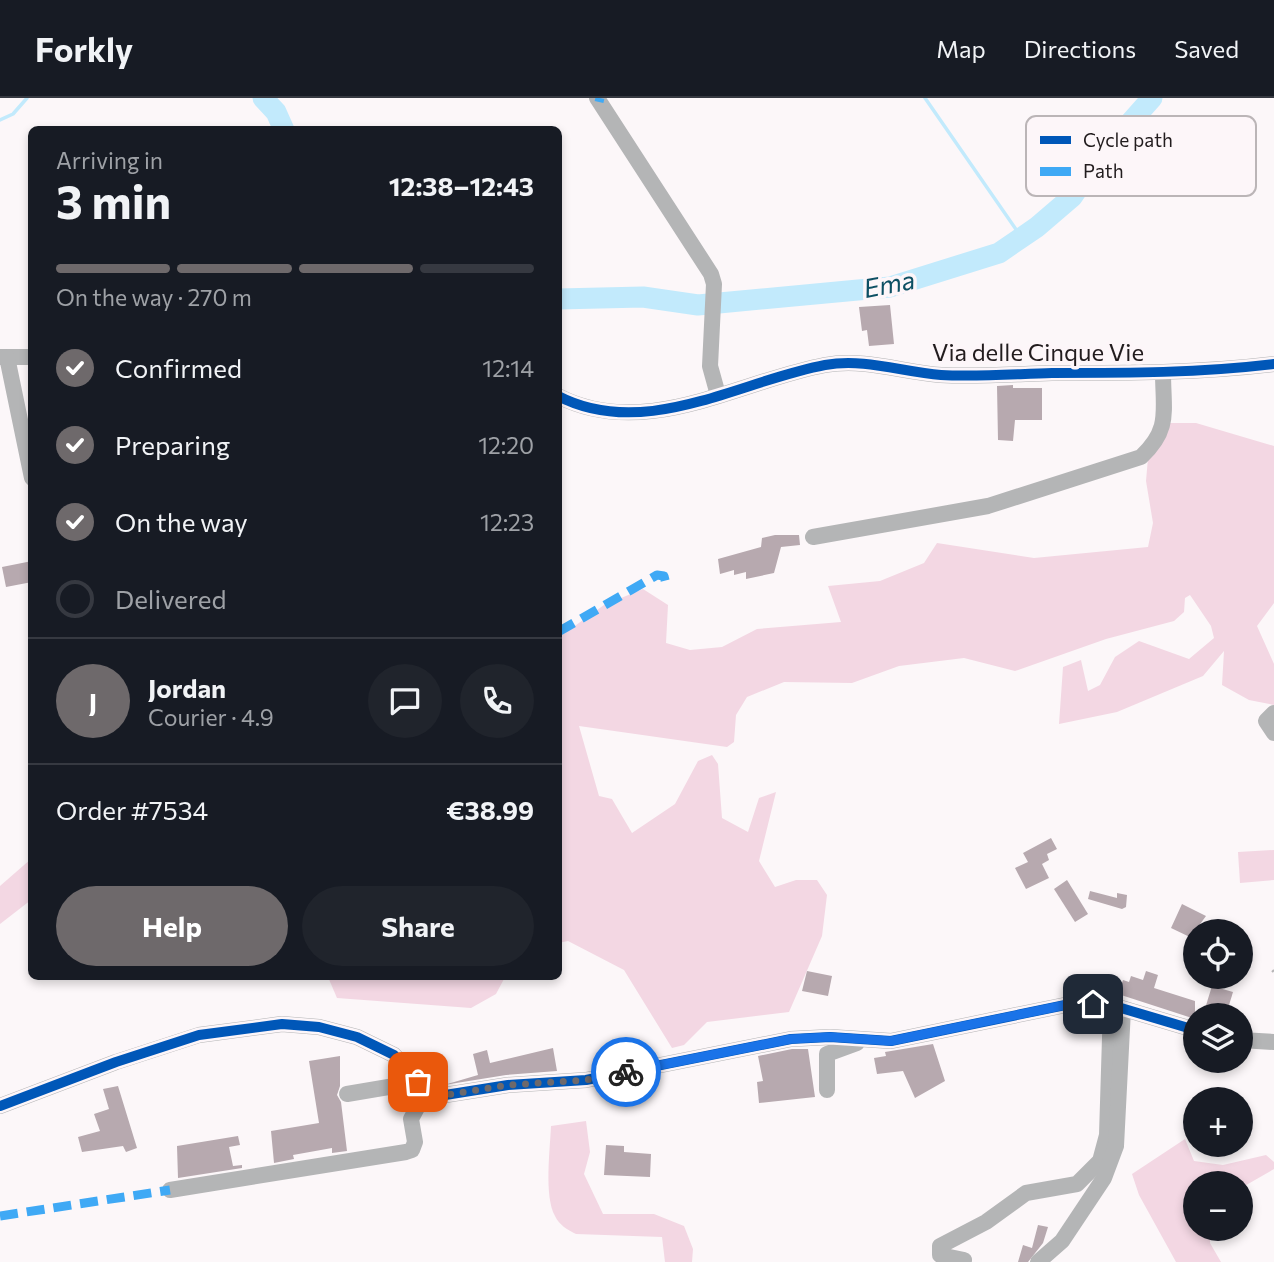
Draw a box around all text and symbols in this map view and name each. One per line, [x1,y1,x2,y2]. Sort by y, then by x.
text: Forkly [35,28,133,69]
text: Map [936,34,986,63]
text: Directions [1024,34,1136,63]
text: Saved [1174,34,1239,63]
legend [1026,116,1256,196]
text: Cycle path [1083,128,1173,151]
text: Arriving in [56,146,163,174]
text: Path [1083,159,1124,182]
text: 12:38–12:43 [389,170,534,201]
text: 3 min [56,172,171,228]
water label: Ema [861,263,917,303]
text: On the way · 270 m [56,283,252,311]
street label: Via delle Cinque Vie [932,337,1144,366]
icon: check [56,349,94,387]
text: Confirmed [115,352,242,383]
text: 12:14 [482,354,534,382]
icon: check [56,426,94,464]
text: Preparing [115,429,230,460]
text: 12:20 [478,431,534,459]
icon: check [56,503,94,541]
text: On the way [115,506,248,537]
text: 12:23 [480,508,534,536]
text: Delivered [115,583,226,614]
button: chat [368,664,442,738]
button: phone [460,664,534,738]
text: Jordan [148,672,226,703]
text: J [89,686,97,717]
text: Courier · 4.9 [148,703,274,731]
text: Order #7534 [56,794,208,825]
text: €38.99 [446,794,534,825]
button: Help [56,886,288,966]
button: Share [302,886,534,966]
map controls [1183,919,1253,1241]
button: locate [1183,919,1253,989]
pin [1063,974,1123,1034]
icon: home [1074,985,1112,1023]
button: layers [1183,1003,1253,1073]
courier [591,1037,661,1107]
pin [388,1052,448,1112]
icon: bike [607,1053,645,1091]
icon: bag [399,1063,437,1101]
button: + [1183,1087,1253,1157]
button: − [1183,1171,1253,1241]

